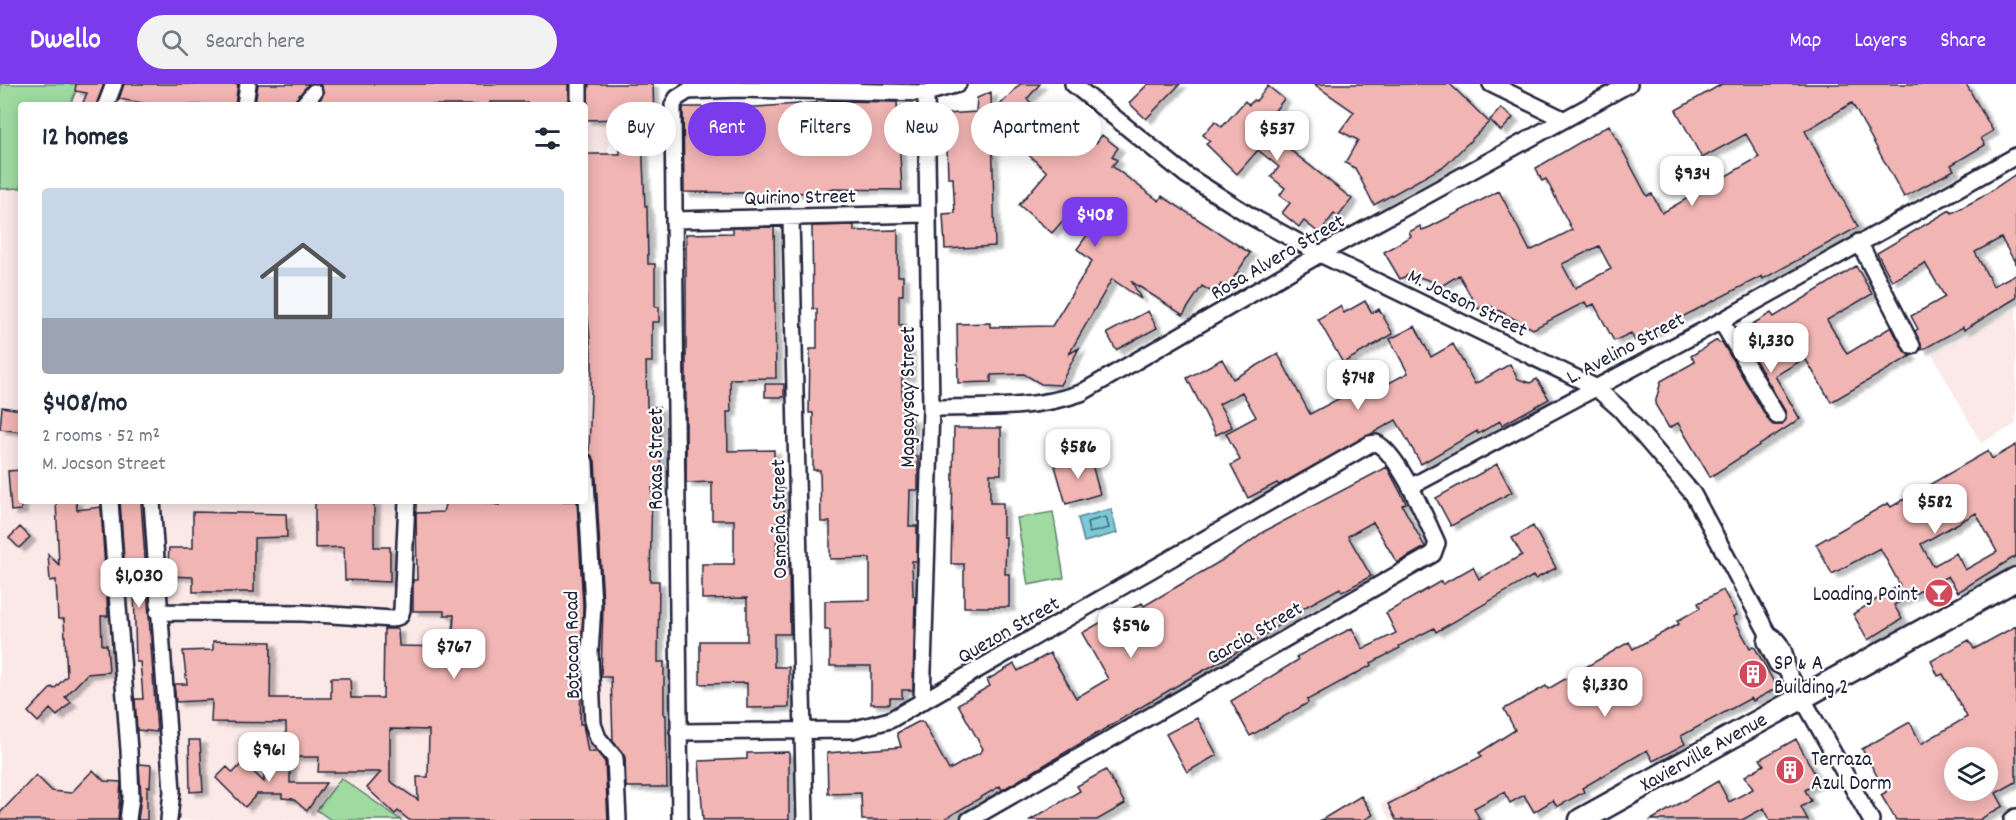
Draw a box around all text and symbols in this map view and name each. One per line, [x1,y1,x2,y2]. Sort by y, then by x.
search box [137,15,557,69]
text: Dwello [30,22,101,62]
icon: search [158,26,191,59]
text: Search here [206,27,305,58]
text: Map [1790,27,1821,57]
text: Layers [1854,27,1907,57]
text: Share [1940,27,1986,57]
chip: Buy [606,102,676,156]
chip: Rent [688,102,766,156]
chip: Filters [778,102,872,156]
chip: New [884,102,959,156]
chip: Apartment [971,102,1101,156]
pin: $537 [1241,111,1313,162]
text: $537 [1259,116,1295,144]
text: 12 homes [42,120,129,157]
icon: filters [531,122,564,155]
pin: $934 [1656,156,1728,207]
text: $934 [1674,161,1710,189]
street label: Quirino Street [744,183,856,215]
pin: $408 [1059,197,1131,248]
text: $408 [1076,202,1114,230]
street label: Rosa Alvero Street [1206,208,1351,309]
icon: home [249,227,357,335]
street label: M. Jocson Street [1402,263,1532,347]
street label: L. Avelino Street [1562,306,1691,393]
pin: $1,330 [1722,323,1820,374]
street label: Magsaysay Street [895,326,925,468]
text: $1,330 [1748,328,1794,356]
pin: $748 [1322,360,1394,411]
text: $748 [1341,365,1375,393]
text: $408/mo [42,386,127,423]
street label: Roxas Street [643,408,673,510]
text: 2 rooms · 52 m² [42,423,160,451]
pin: $586 [1042,429,1114,480]
text: $586 [1059,434,1097,462]
text: M. Jocson Street [42,451,166,479]
street label: Osmeña Street [765,458,797,579]
pin: $582 [1899,484,1971,535]
text: $582 [1917,489,1953,517]
pin: $1,030 [90,558,188,609]
text: $1,030 [115,563,164,591]
bar icon: Loading Point [1923,577,1955,609]
place label: Loading Point [1813,581,1918,611]
street label: Botocan Road [558,590,590,699]
street label: Quezon Street [953,590,1066,673]
street label: Garcia Street [1202,595,1309,674]
pin: $596 [1095,608,1167,659]
text: $596 [1112,613,1150,641]
pin: $767 [418,629,490,680]
text: $767 [436,634,472,662]
place label: SP & A Building 2 [1774,650,1848,704]
building icon: SP & A Building 2 [1737,658,1769,690]
pin: $1,330 [1556,667,1654,718]
text: $1,330 [1582,672,1628,700]
street label: Xavierville Avenue [1636,706,1773,801]
pin: $961 [233,732,305,783]
text: $961 [252,737,286,765]
place label: Terraza Azul Dorm [1811,746,1892,800]
map controls [1944,747,1998,801]
button: layers [1944,747,1998,801]
building icon: Terraza Azul Dorm [1774,754,1806,786]

